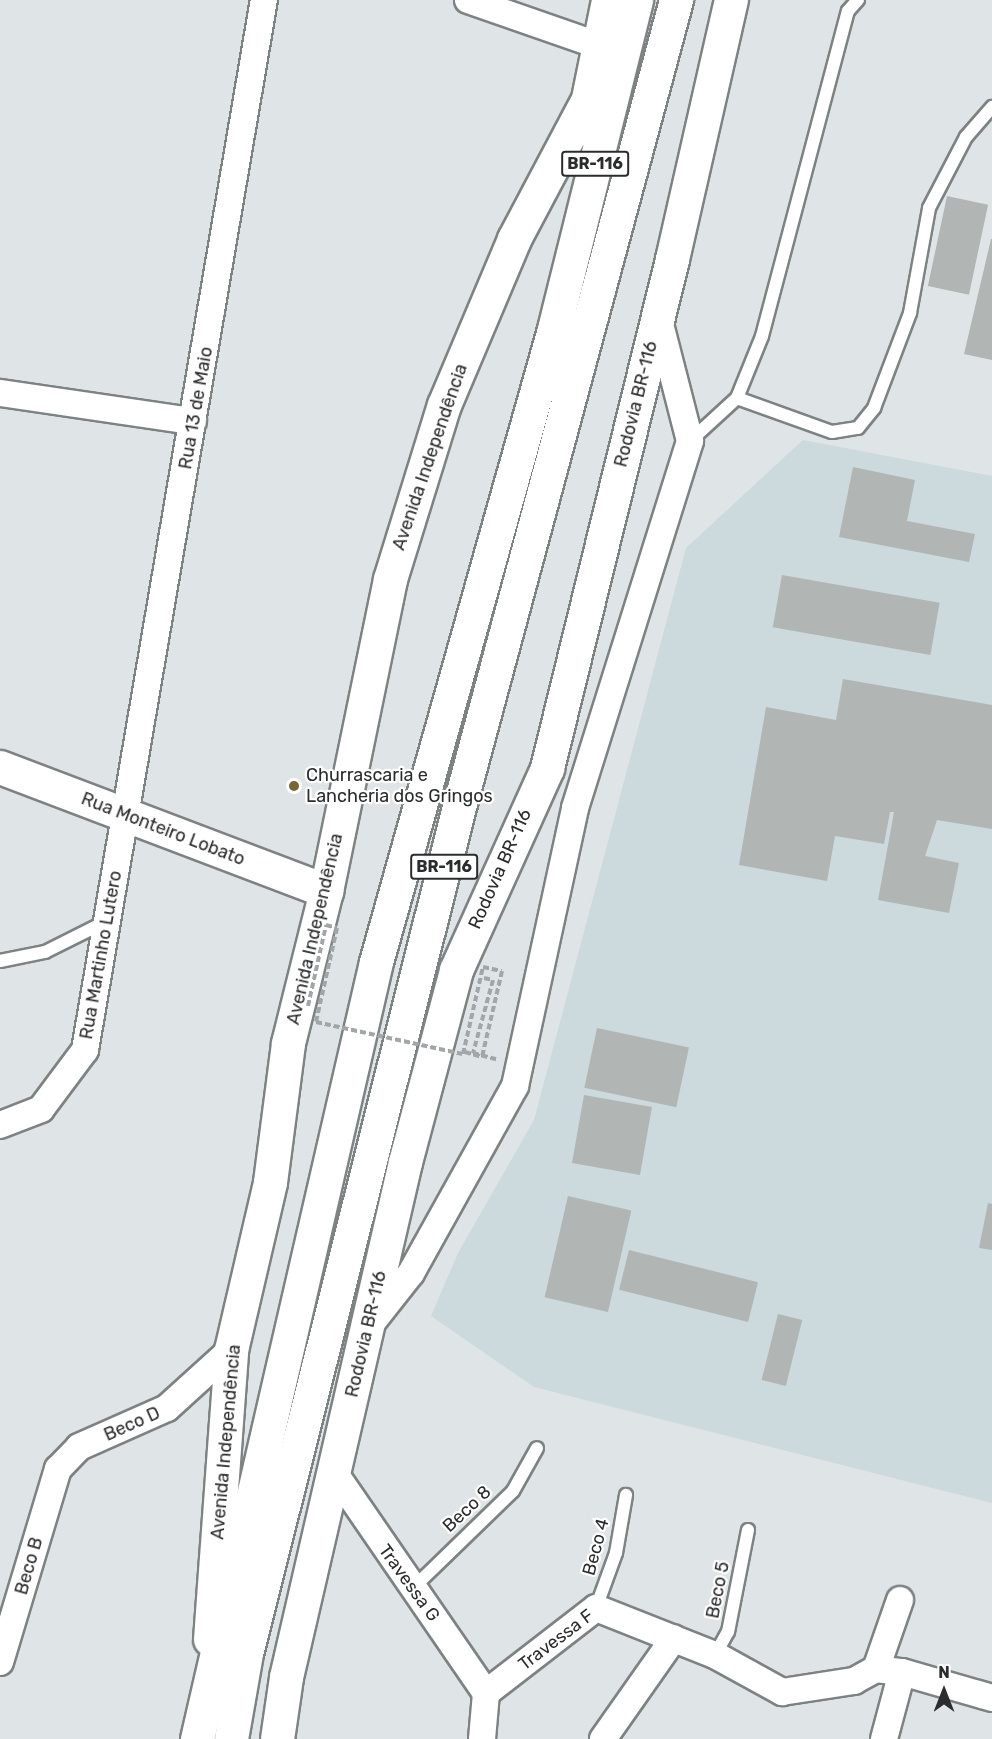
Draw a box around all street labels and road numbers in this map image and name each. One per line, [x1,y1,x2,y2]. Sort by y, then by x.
road number: BR-116 [560,151,630,177]
street label: Rodovia BR-116 [610,339,662,469]
street label: Rua 13 de Maio [175,345,217,471]
street label: Avenida Independência [388,361,472,553]
street label: Rua Monteiro Lobato [78,788,248,870]
street label: Rodovia BR-116 [464,806,536,932]
street label: Avenida Independência [282,831,348,1027]
road number: BR-116 [410,854,478,880]
street label: Rua Martinho Lutero [76,869,126,1041]
street label: Rodovia BR-116 [341,1269,391,1399]
street label: Avenida Independência [207,1344,245,1540]
street label: Beco D [101,1402,163,1446]
street label: Beco 8 [438,1481,496,1537]
street label: Beco 4 [578,1516,614,1578]
street label: Beco B [11,1535,47,1597]
street label: Travessa G [374,1540,444,1626]
street label: Beco 5 [702,1560,734,1620]
street label: Travessa F [514,1605,598,1675]

